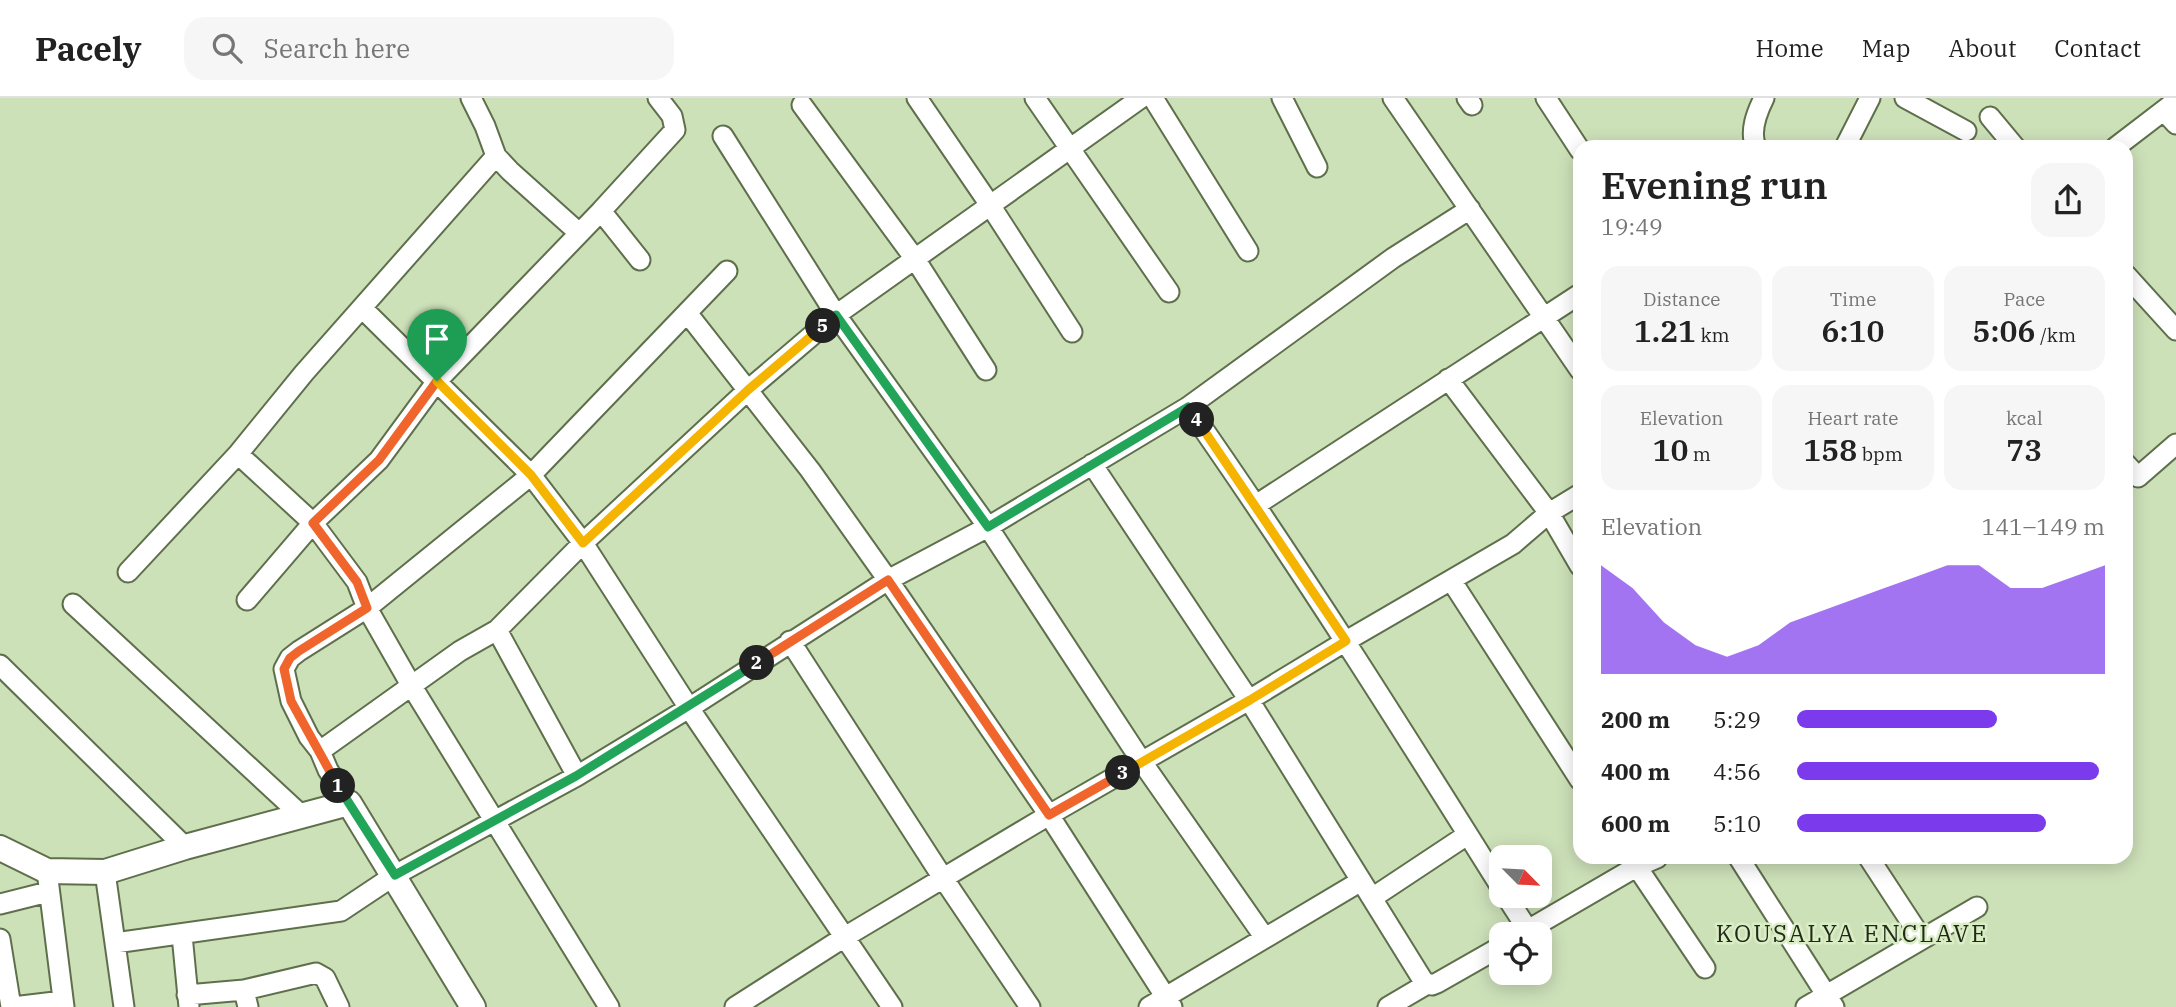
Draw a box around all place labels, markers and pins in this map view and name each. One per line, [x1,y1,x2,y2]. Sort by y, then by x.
pin: 5 [806,308,840,344]
pin [407,309,467,381]
pin: 4 [1180,402,1214,438]
pin: 2 [740,646,774,680]
pin: 3 [1106,756,1140,790]
pin: 1 [320,768,356,804]

